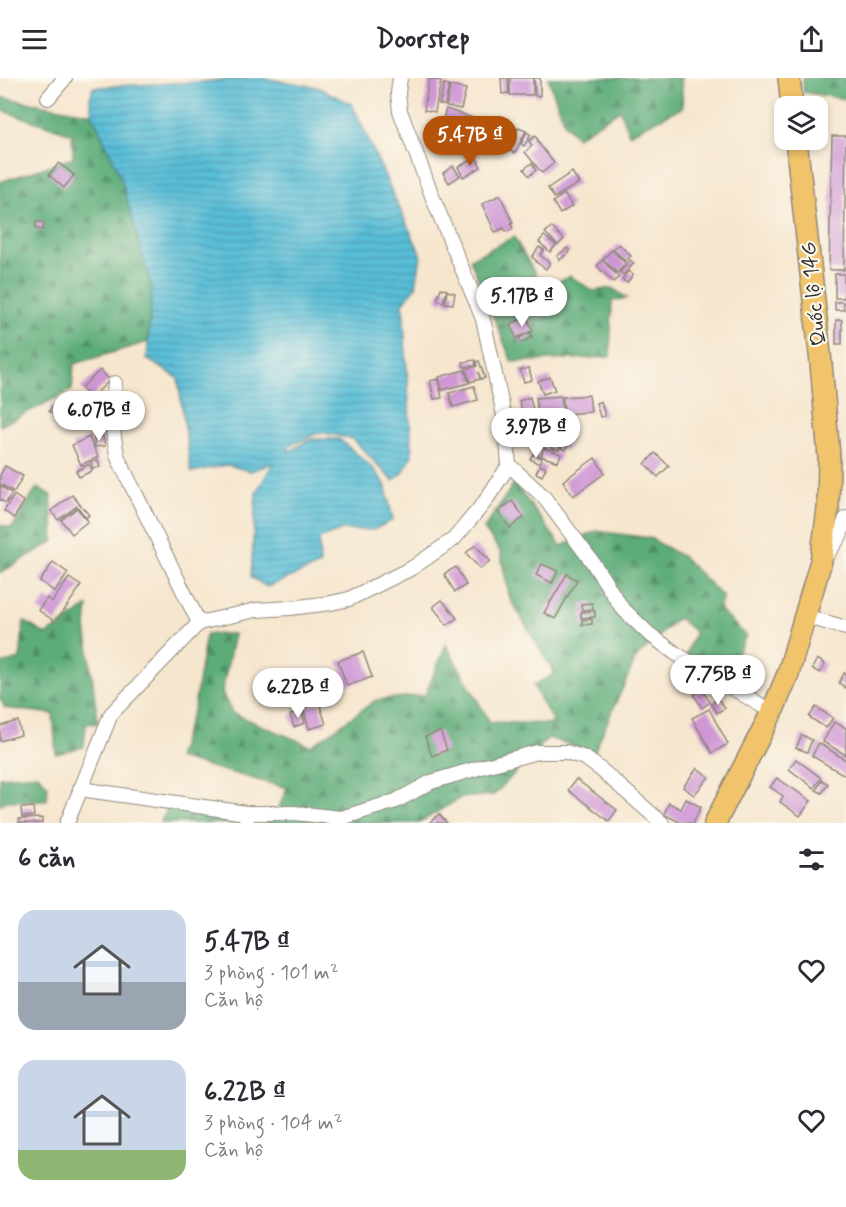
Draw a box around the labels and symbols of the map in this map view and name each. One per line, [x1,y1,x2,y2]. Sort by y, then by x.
pin: 5.47B ₫ [415,116,525,167]
street label: Quốc lộ 14G [795,240,833,347]
pin: 5.17B ₫ [467,277,577,328]
pin: 6.07B ₫ [44,391,154,442]
pin: 3.97B ₫ [481,408,591,459]
pin: 7.75B ₫ [663,655,773,706]
pin: 6.22B ₫ [243,668,353,719]

